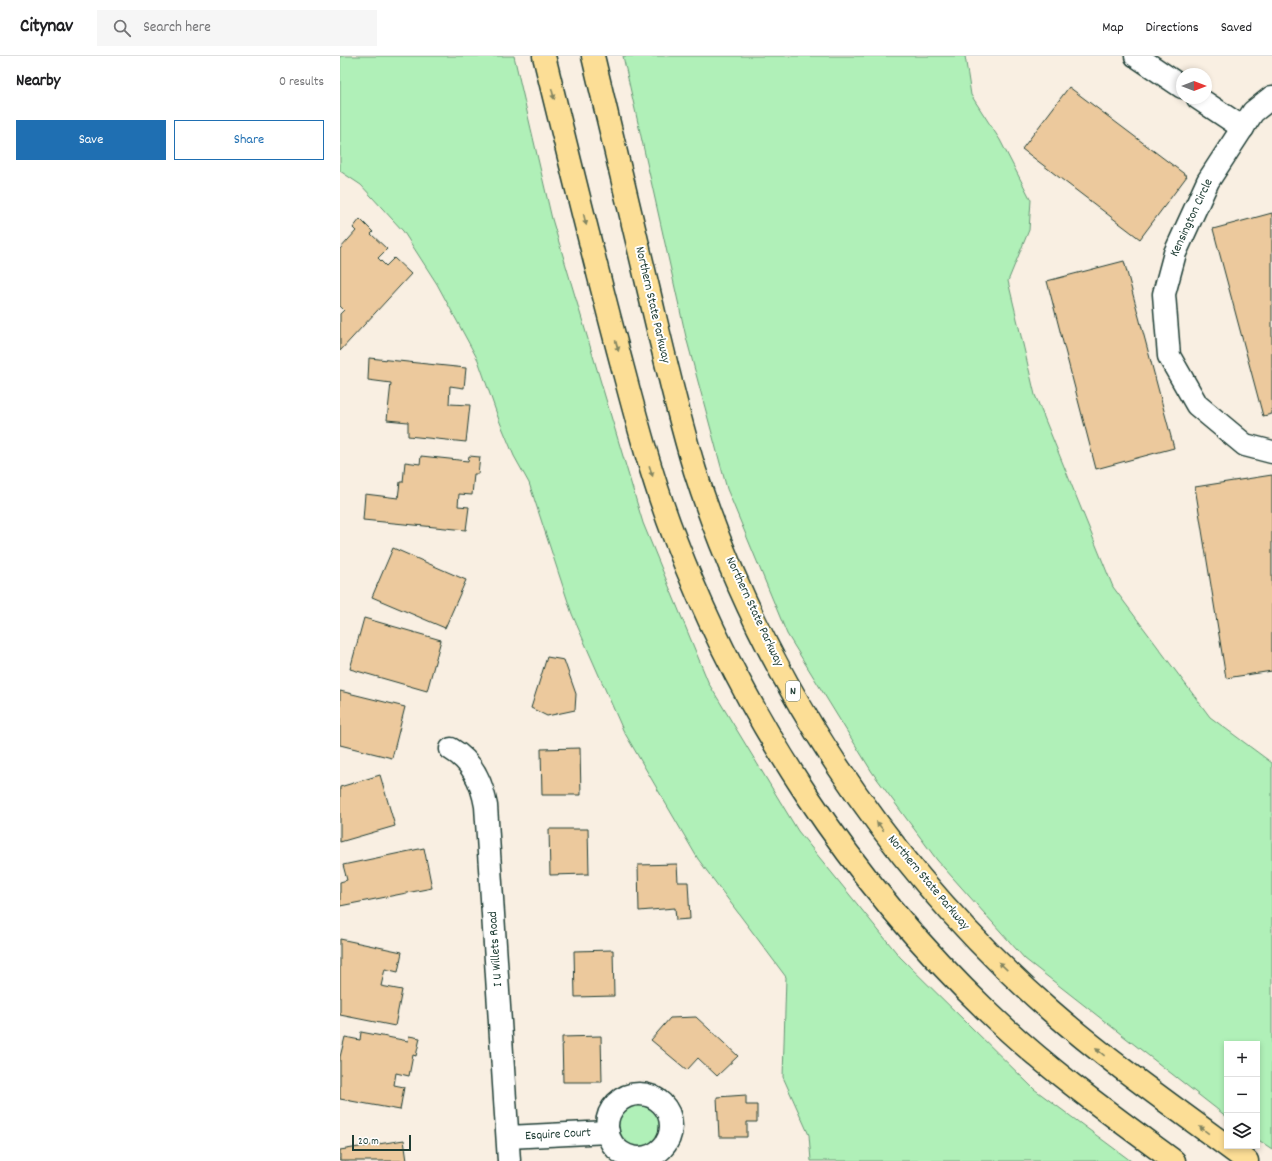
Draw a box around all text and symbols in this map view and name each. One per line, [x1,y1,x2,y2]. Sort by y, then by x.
search box [97,10,377,46]
text: Citynav [20,14,73,41]
icon: search [111,17,133,39]
text: Search here [143,17,211,39]
text: Map [1102,18,1124,38]
text: Directions [1146,18,1199,38]
text: Saved [1221,18,1252,38]
north arrow [1176,68,1212,104]
text: Nearby [16,70,60,94]
text: 0 results [279,73,324,92]
one-way arrow [551,88,557,100]
button: Save [16,120,166,160]
button: Share [174,120,324,160]
street label: Kensington Circle [1166,175,1219,260]
one-way arrow [582,214,588,226]
street label: Northern State Parkway [629,245,675,366]
one-way arrow [614,340,620,352]
one-way arrow [648,466,654,478]
street label: Northern State Parkway [720,554,788,671]
road number: N [786,681,800,701]
one-way arrow [876,821,885,832]
street label: Northern State Parkway [882,831,974,935]
street label: I U Willets Road [484,911,508,987]
one-way arrow [998,961,1008,971]
map controls [1224,1041,1260,1149]
button: + [1224,1041,1260,1077]
one-way arrow [1095,1048,1105,1056]
button: − [1224,1077,1260,1113]
button: layers [1224,1113,1260,1149]
street label: Esquire Court [525,1124,592,1146]
one-way arrow [1199,1126,1210,1134]
scale bar [352,1133,411,1152]
text: 20 m [358,1134,379,1150]

